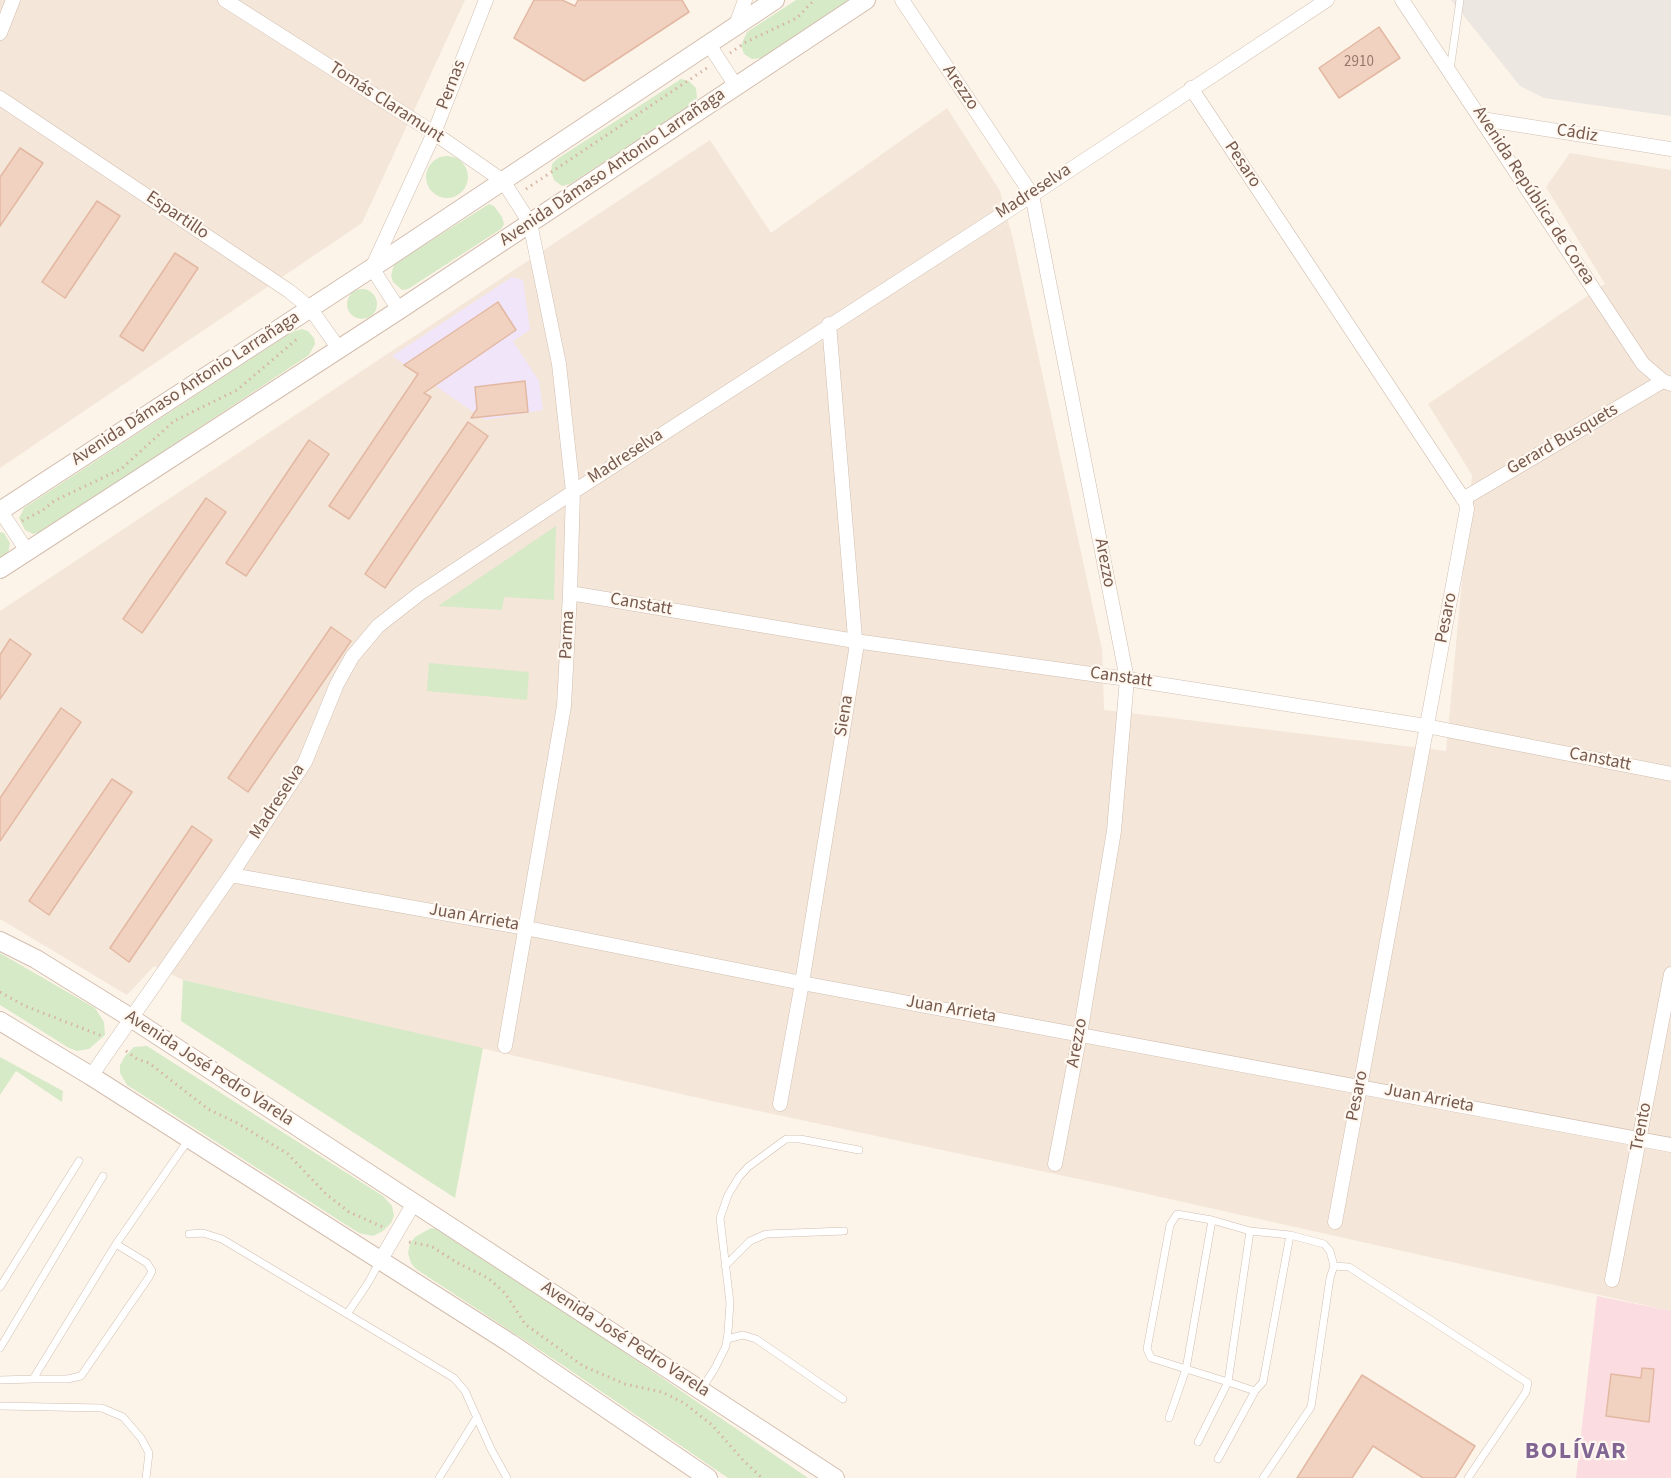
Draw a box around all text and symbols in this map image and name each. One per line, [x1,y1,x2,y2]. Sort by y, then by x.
house number: 2910 [1344,54,1374,72]
street label: Pernas [433,57,471,113]
street label: Tomás Claramunt [324,58,448,148]
street label: Arezzo [937,61,983,115]
street label: Avenida Dámaso Antonio Larrañaga [496,84,730,252]
street label: Avenida República de Corea [1467,103,1599,289]
street label: Cádiz [1555,120,1599,148]
street label: Pesaro [1219,138,1265,192]
street label: Madreselva [992,160,1076,224]
street label: Espartillo [141,187,213,245]
street label: Avenida Dámaso Antonio Larrañaga [68,307,304,471]
street label: Gerard Busquets [1504,400,1622,480]
street label: Madreselva [584,425,668,489]
street label: Arezzo [1089,537,1119,589]
street label: Canstatt [608,589,674,621]
street label: Pesaro [1432,591,1462,645]
street label: Parma [556,610,580,660]
street label: Canstatt [1088,663,1154,693]
street label: Siena [831,694,859,738]
street label: Canstatt [1567,743,1633,777]
street label: Madreselva [246,760,310,844]
street label: Juan Arrieta [427,899,521,937]
street label: Juan Arrieta [904,991,998,1029]
street label: Avenida José Pedro Varela [121,1006,297,1132]
street label: Arezzo [1063,1017,1093,1069]
street label: Pesaro [1343,1069,1373,1123]
street label: Juan Arrieta [1382,1080,1476,1118]
street label: Trento [1627,1101,1657,1153]
street label: Avenida José Pedro Varela [537,1277,713,1403]
district label: BOLÍVAR [1525,1439,1627,1467]

